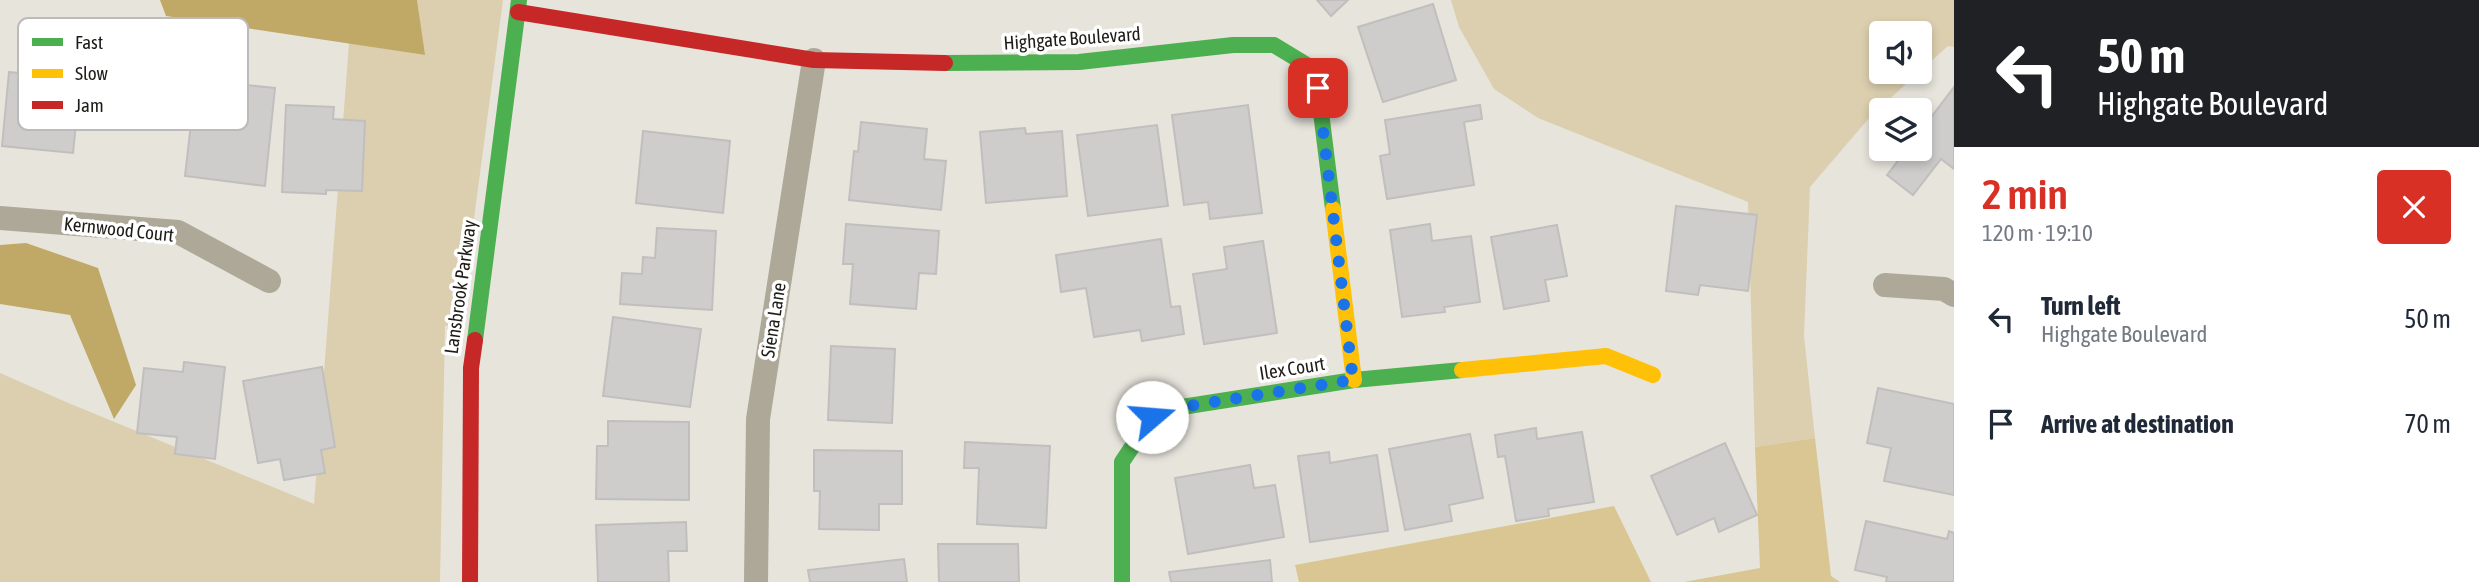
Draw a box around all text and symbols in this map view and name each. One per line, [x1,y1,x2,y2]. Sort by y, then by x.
legend [18,18,248,130]
map controls [1869,21,1932,161]
button: sound [1869,21,1932,84]
street label: Highgate Boulevard [1003,22,1141,54]
text: 50 m [2097,27,2185,83]
icon: left [1982,28,2073,119]
text: Fast [75,31,103,53]
pin [1288,58,1348,118]
text: Slow [75,62,109,84]
icon: arrive [1299,69,1337,107]
text: Highgate Boulevard [2097,85,2328,122]
text: Jam [75,94,104,116]
button: layers [1869,98,1932,161]
text: 2 min [1982,170,2068,218]
button: close [2377,170,2451,244]
street label: Kernwood Court [63,212,175,246]
street label: Lansbrook Parkway [440,218,480,355]
text: 120 m · 19:10 [1982,220,2093,246]
street label: Siena Lane [756,281,790,359]
text: Turn left [2041,291,2121,321]
icon: left [1982,300,2020,338]
text: 50 m [2404,304,2451,334]
text: Highgate Boulevard [2041,321,2207,347]
street label: Ilex Court [1258,352,1326,384]
position arrow [1115,380,1189,454]
icon: arrive [1982,405,2020,443]
text: Arrive at destination [2041,409,2234,439]
text: 70 m [2404,409,2451,439]

